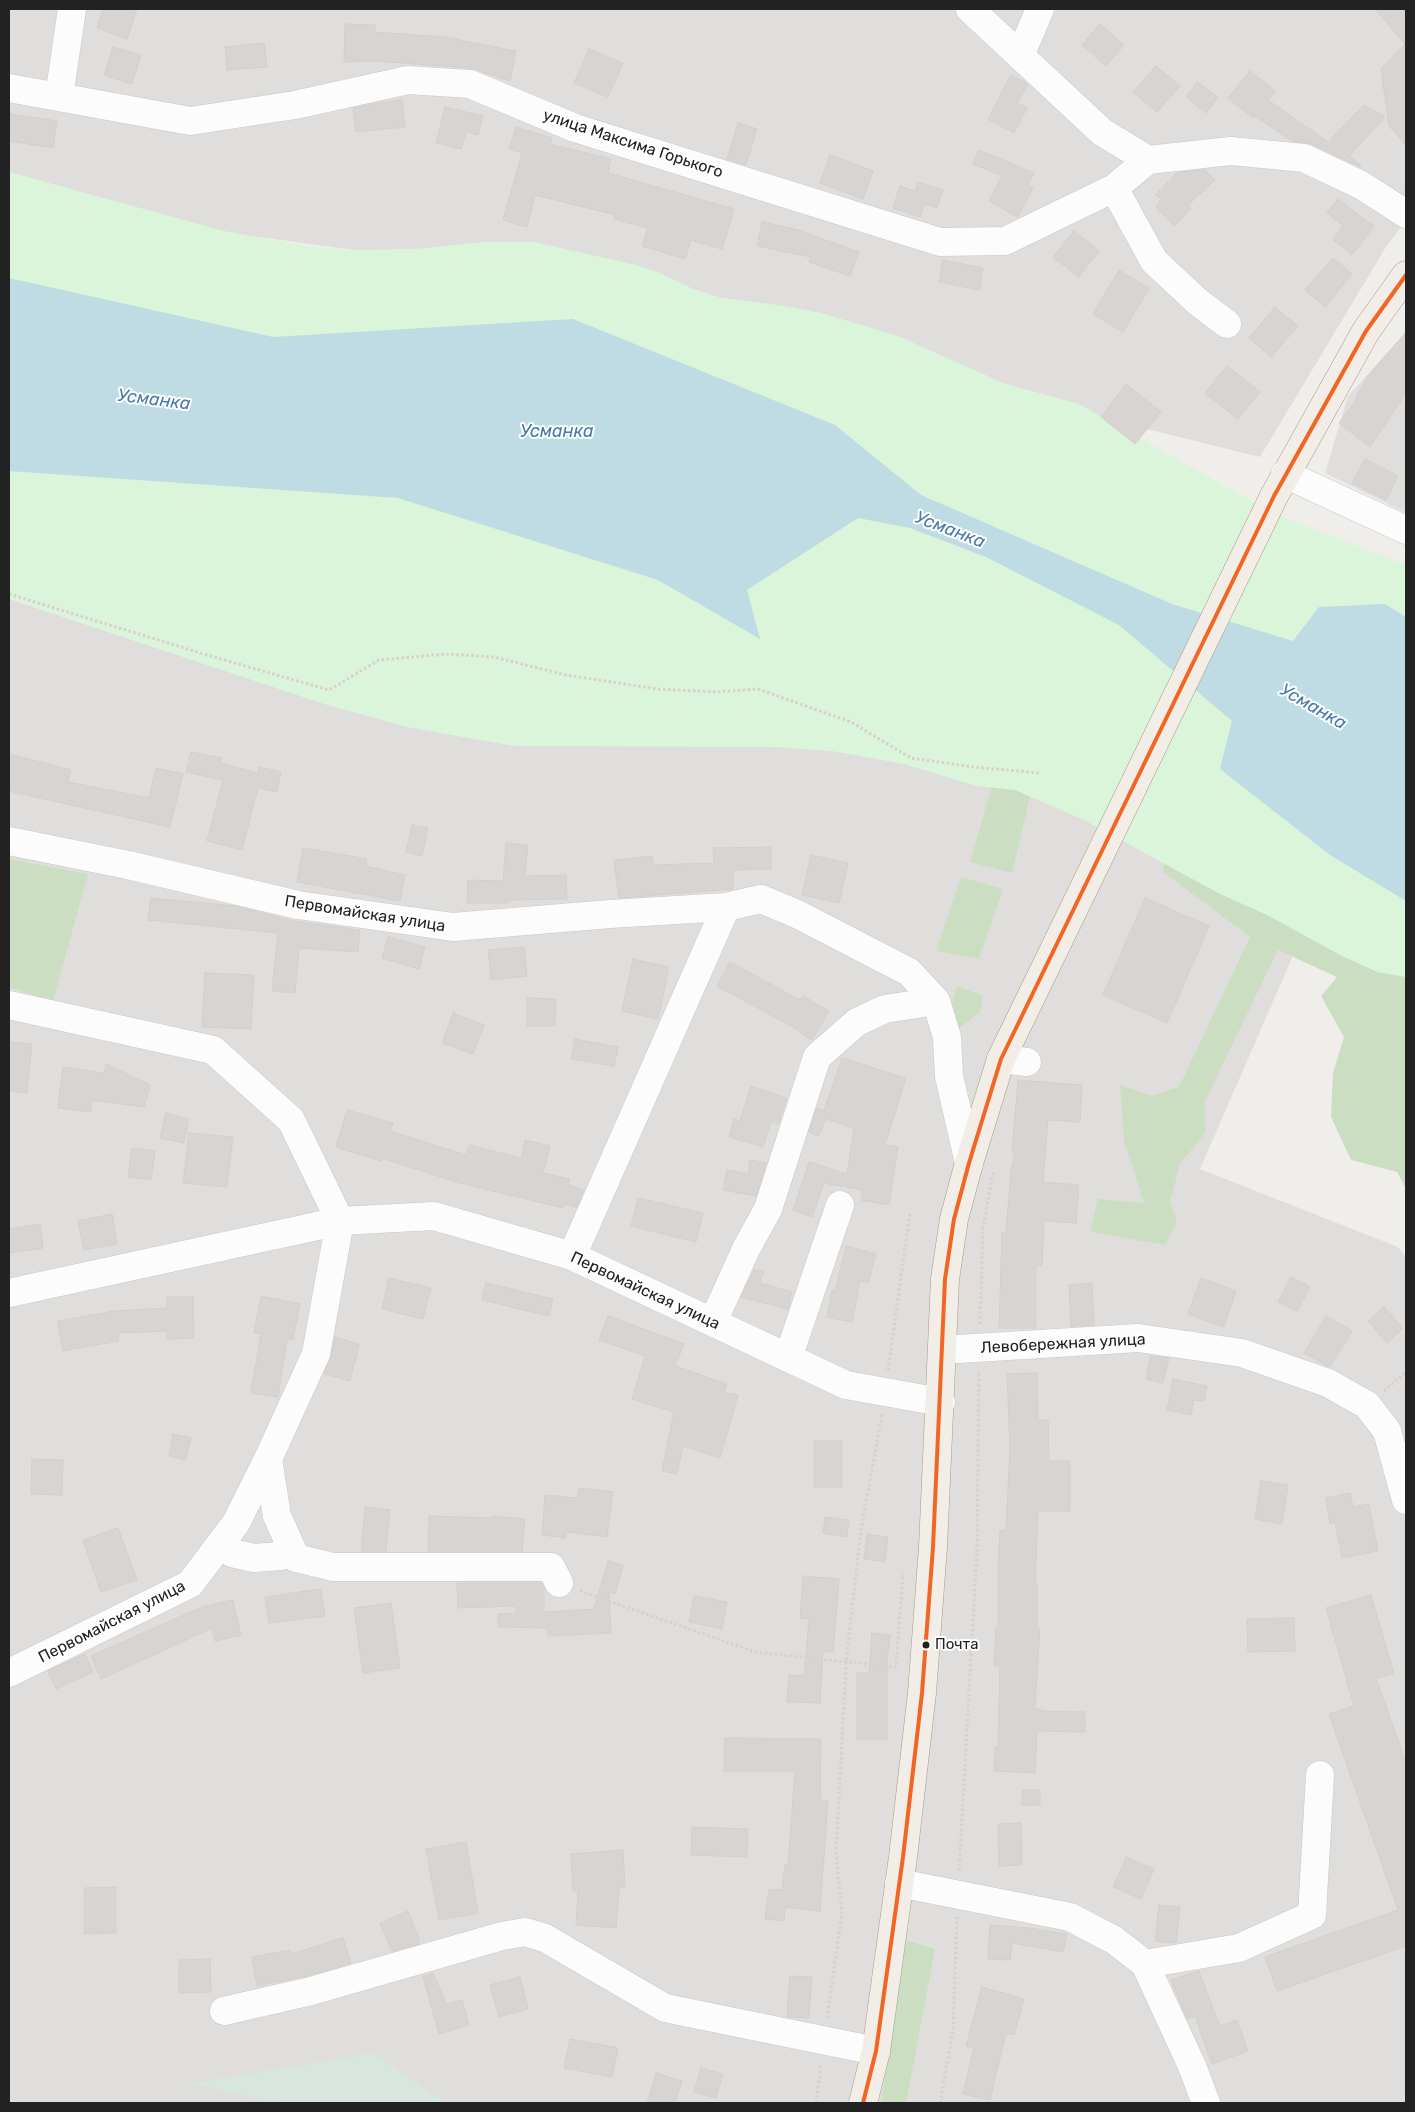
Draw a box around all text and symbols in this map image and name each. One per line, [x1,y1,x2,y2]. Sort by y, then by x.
street label: улица Максима Горького [540,106,726,182]
water label: Усманка [116,385,192,415]
water label: Усманка [520,421,594,443]
water label: Усманка [912,507,988,553]
water label: Усманка [1276,679,1350,735]
street label: Первомайская улица [283,892,447,936]
street label: Первомайская улица [567,1248,723,1334]
street label: Левобережная улица [980,1330,1146,1358]
street label: Первомайская улица [35,1577,189,1667]
place label: Почта [935,1636,979,1654]
marker: Почта [921,1640,931,1650]

